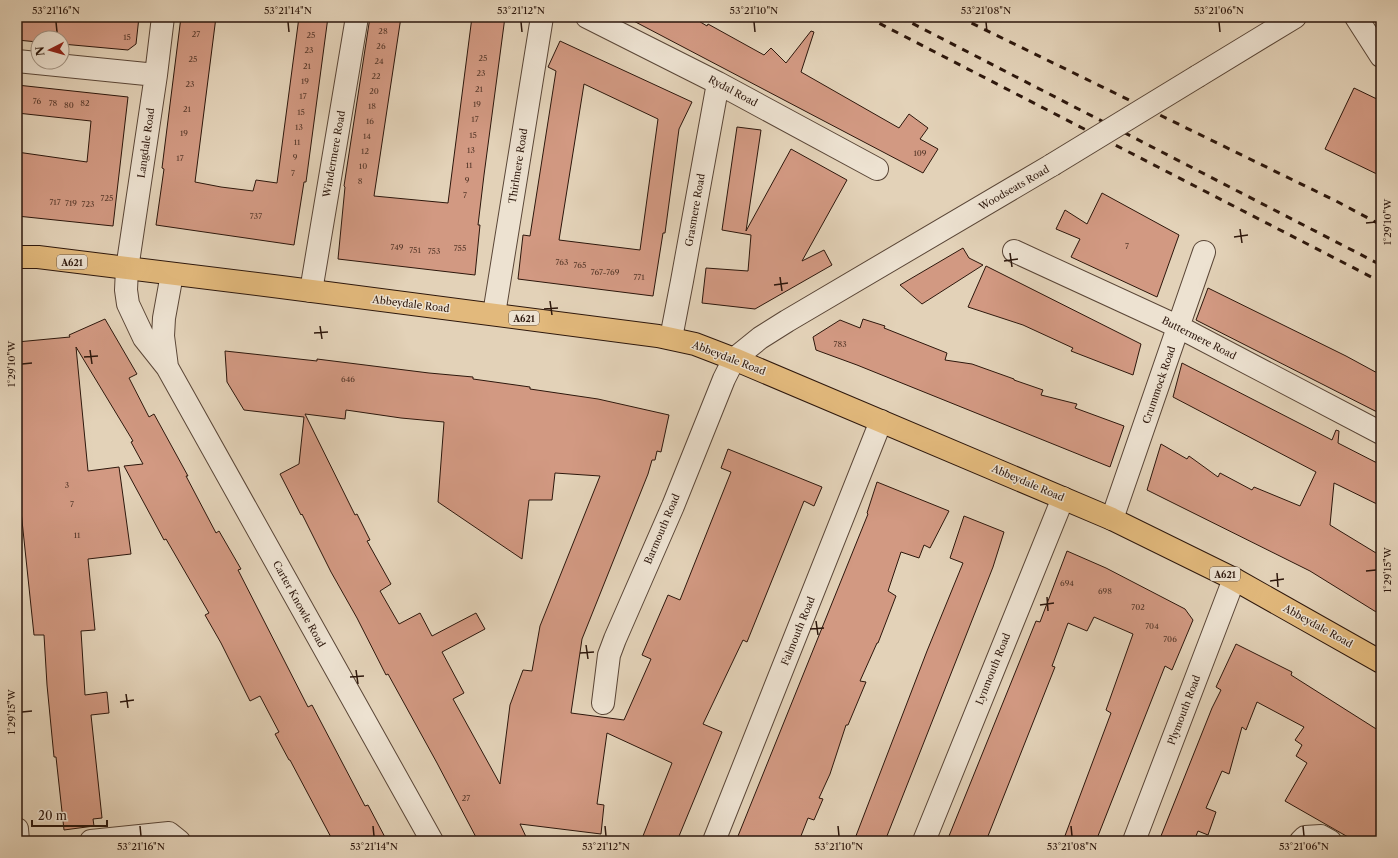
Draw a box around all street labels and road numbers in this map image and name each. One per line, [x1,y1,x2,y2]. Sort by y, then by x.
street label: Rydal Road [706,73,760,109]
street label: Langdale Road [135,107,157,179]
street label: Windermere Road [320,109,348,200]
street label: Thirlmere Road [506,127,530,205]
street label: Woodseats Road [976,163,1051,214]
street label: Grasmere Road [682,173,708,247]
road number: A621 [57,255,87,269]
street label: Abbeydale Road [371,293,450,315]
road number: A621 [509,311,539,325]
street label: Buttermere Road [1160,314,1238,362]
street label: Abbeydale Road [690,338,768,378]
street label: Crummock Road [1140,345,1178,425]
street label: Abbeydale Road [989,461,1066,504]
street label: Barmouth Road [641,492,683,566]
street label: Carter Knowle Road [270,558,328,650]
road number: A621 [1210,567,1240,581]
street label: Falmouth Road [778,595,818,667]
street label: Abbeydale Road [1280,601,1355,650]
street label: Lynmouth Road [973,631,1013,707]
street label: Plymouth Road [1165,673,1203,747]

